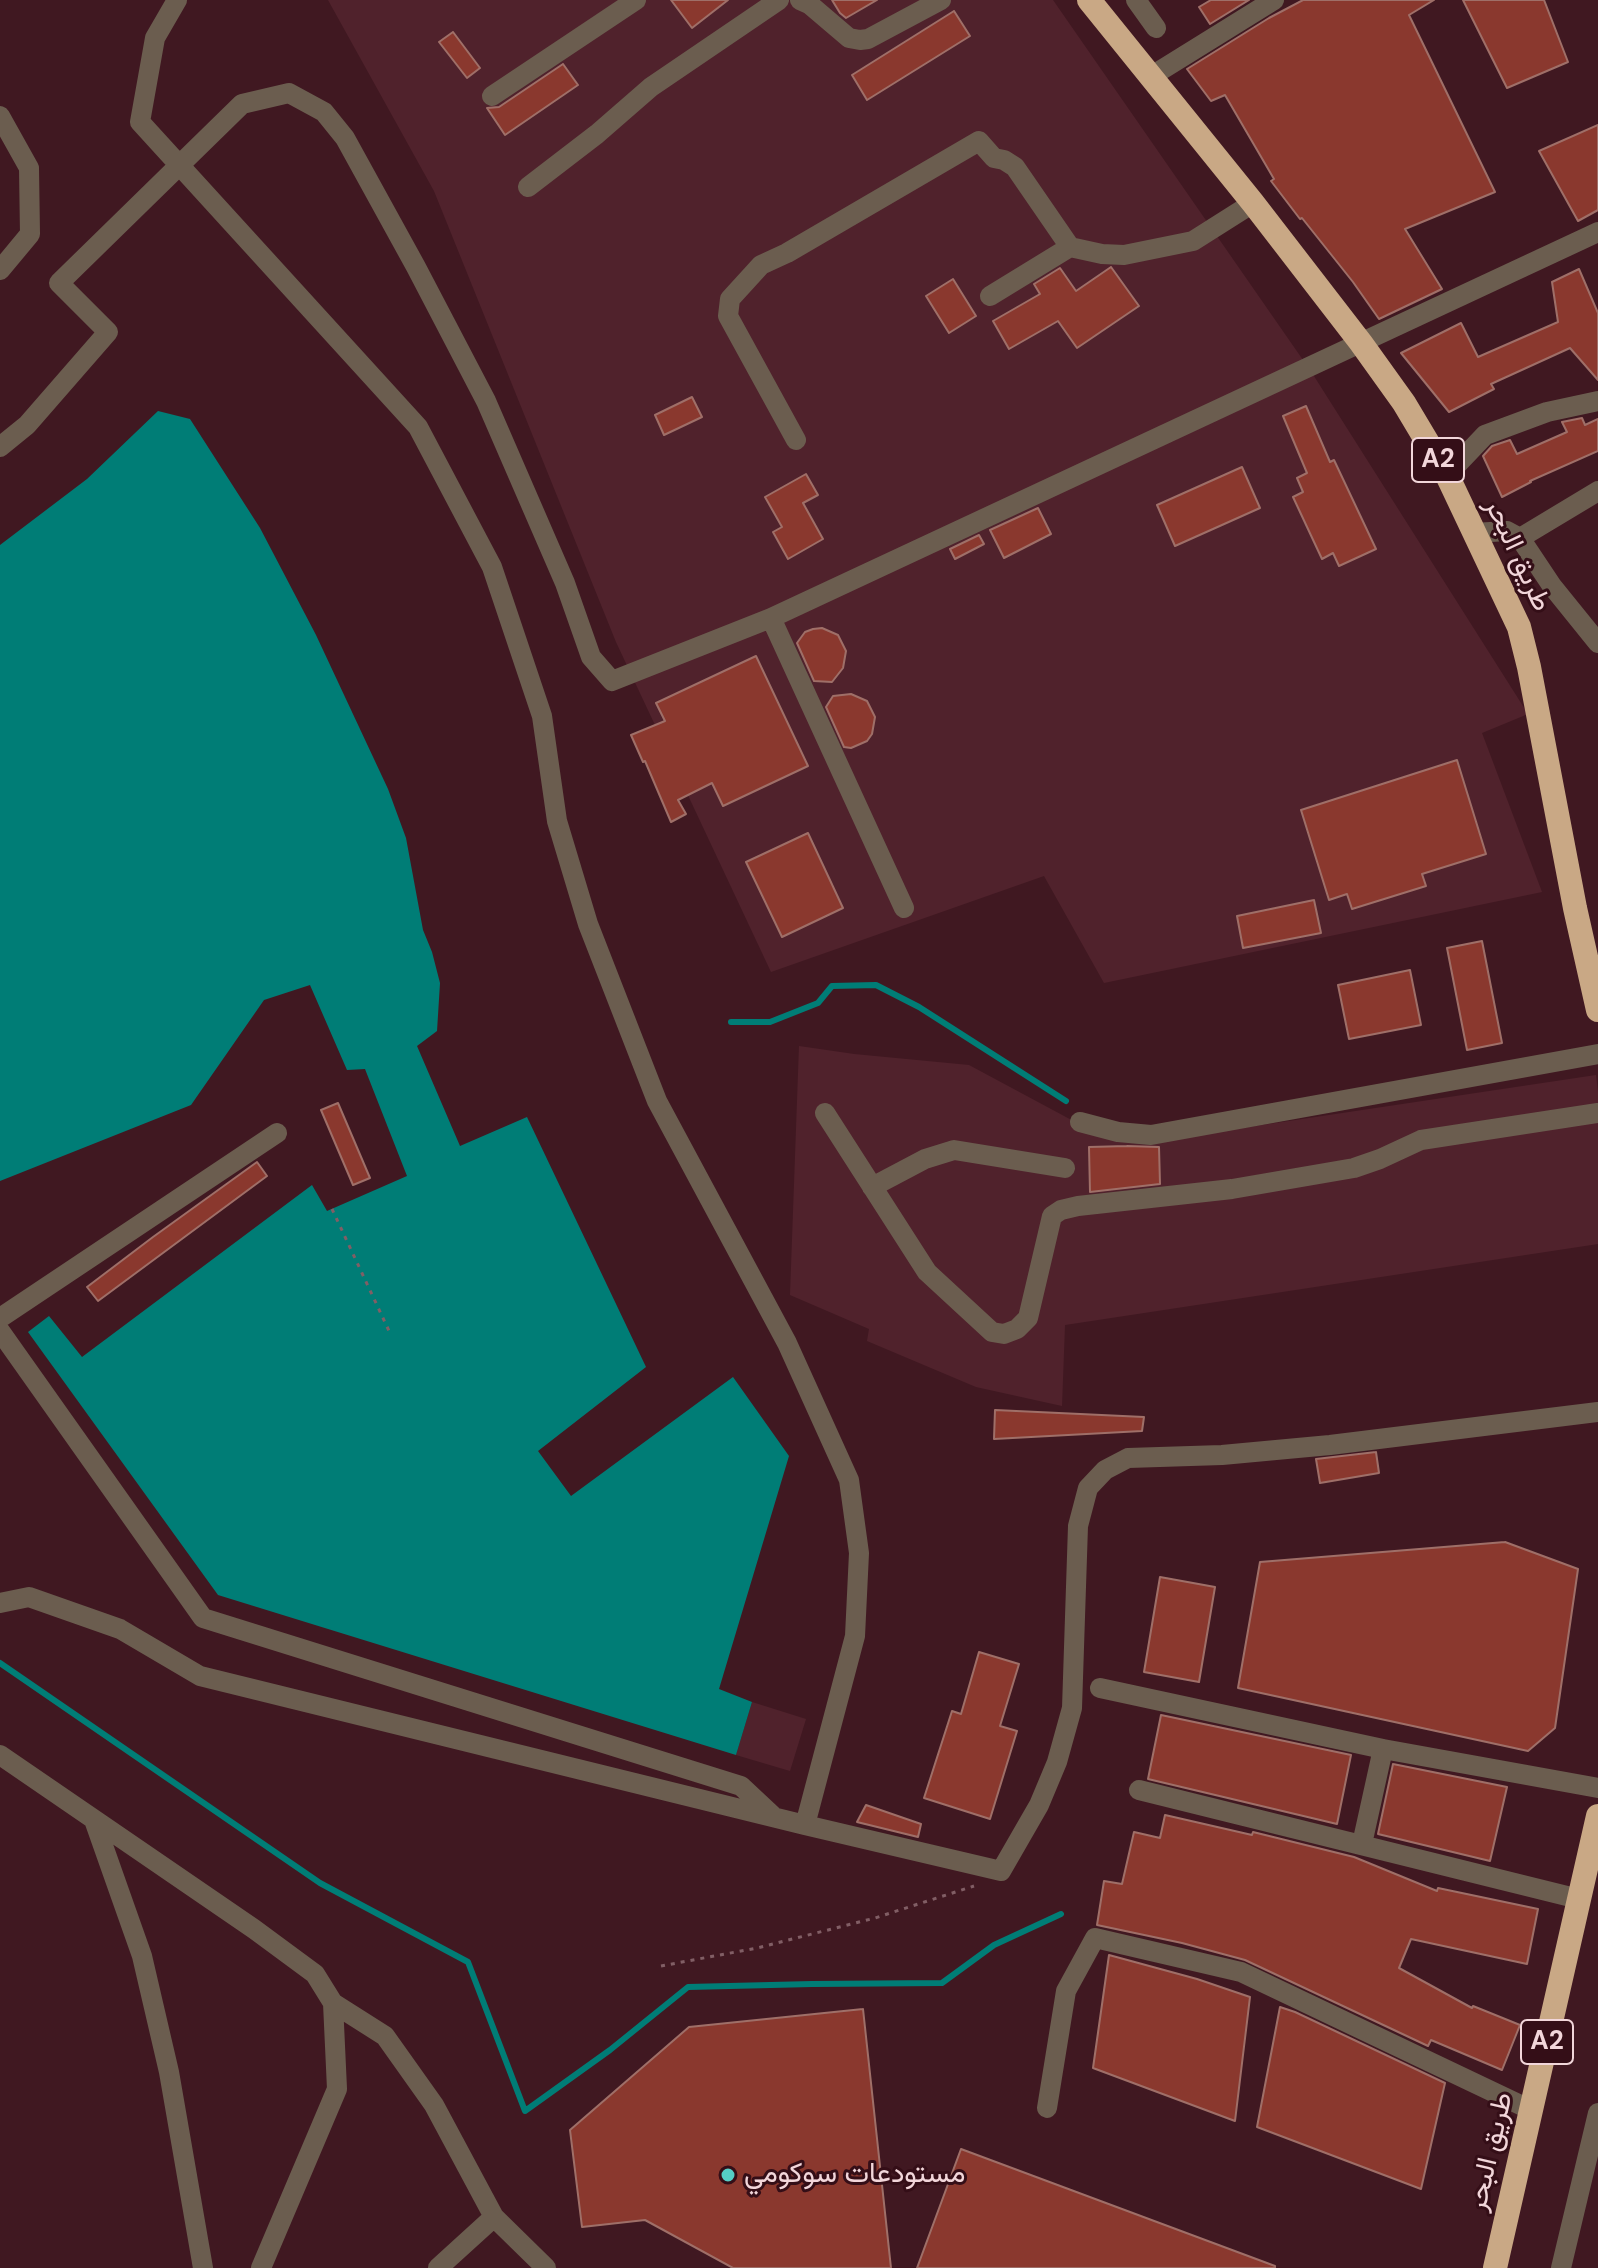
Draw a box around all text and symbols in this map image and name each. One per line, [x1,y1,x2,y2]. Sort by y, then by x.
road number: A2 [1412,438,1464,482]
street label: طريق البحر [1476,493,1558,617]
road number: A2 [1521,2020,1573,2064]
street label: طريق البحر [1461,2089,1521,2215]
place label: مستودعات سوكومي [744,2158,965,2192]
marker: مستودعات سوكومي [719,2166,737,2184]

